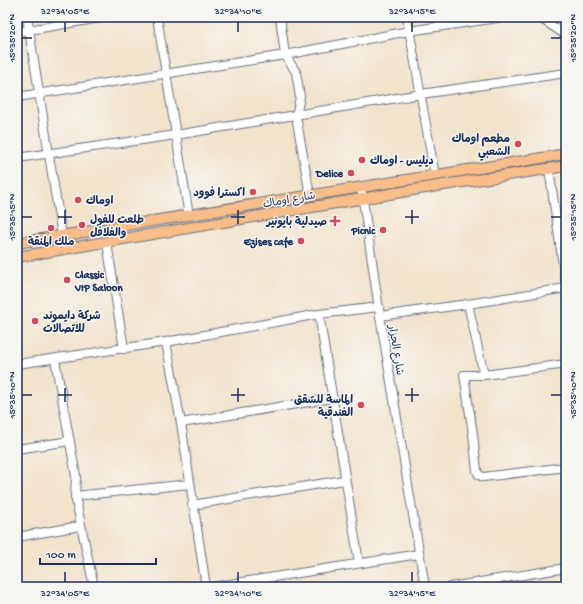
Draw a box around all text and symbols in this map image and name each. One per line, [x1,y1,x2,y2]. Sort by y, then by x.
text: 32°34'05"E [40,6,90,18]
text: 32°34'10"E [213,6,262,18]
text: 32°34'15"E [388,6,436,18]
text: 15°35'20"N [7,14,19,63]
text: 15°35'20"N [568,14,580,63]
place label: مطعم اوماك الشعبي [452,133,510,161]
marker: مطعم اوماك الشعبي [513,139,523,149]
marker: ديليس - اوماك [357,155,367,165]
place label: ديليس - اوماك [370,155,434,168]
marker: Delice [346,168,356,178]
place label: Delice [315,169,344,181]
place label: اكسترا فوود [193,186,245,200]
marker: اكسترا فوود [248,187,258,197]
street label: شارع اوماك [262,189,317,212]
text: 15°35'15"N [7,193,19,241]
text: 15°35'15"N [568,193,580,241]
marker: اوماك [73,195,83,205]
place label: اوماك [86,195,113,208]
place label: طلعت للفول والفلافل [90,214,144,240]
place label: صيدلية بايونير [265,216,327,229]
marker: صيدلية بايونير [330,216,340,226]
marker: طلعت للفول والفلافل [77,220,87,230]
marker: ملك المنقة [46,223,56,233]
marker: Picnic [378,225,388,235]
place label: Picnic [350,226,376,238]
place label: ملك المنقة [28,236,74,249]
place label: Ezises cafe [243,236,294,249]
marker: Ezises cafe [296,236,306,246]
place label: Classic VIP Saloon [74,270,123,295]
marker: Classic VIP Saloon [62,275,72,285]
place label: شركة دايموند للاتصالات [43,310,101,336]
marker: شركة دايموند للاتصالات [30,316,40,326]
street label: شارع الجزار [384,323,406,377]
text: 15°35'10"N [7,371,19,420]
text: 15°35'10"N [568,371,580,420]
place label: الماسة للشقق الفندقية [294,394,353,420]
marker: الماسة للشقق الفندقية [356,400,366,410]
scale bar [40,540,156,566]
text: 100 m [45,549,76,563]
text: 32°34'05"E [40,588,90,600]
text: 32°34'10"E [213,588,262,600]
text: 32°34'15"E [388,588,436,600]

